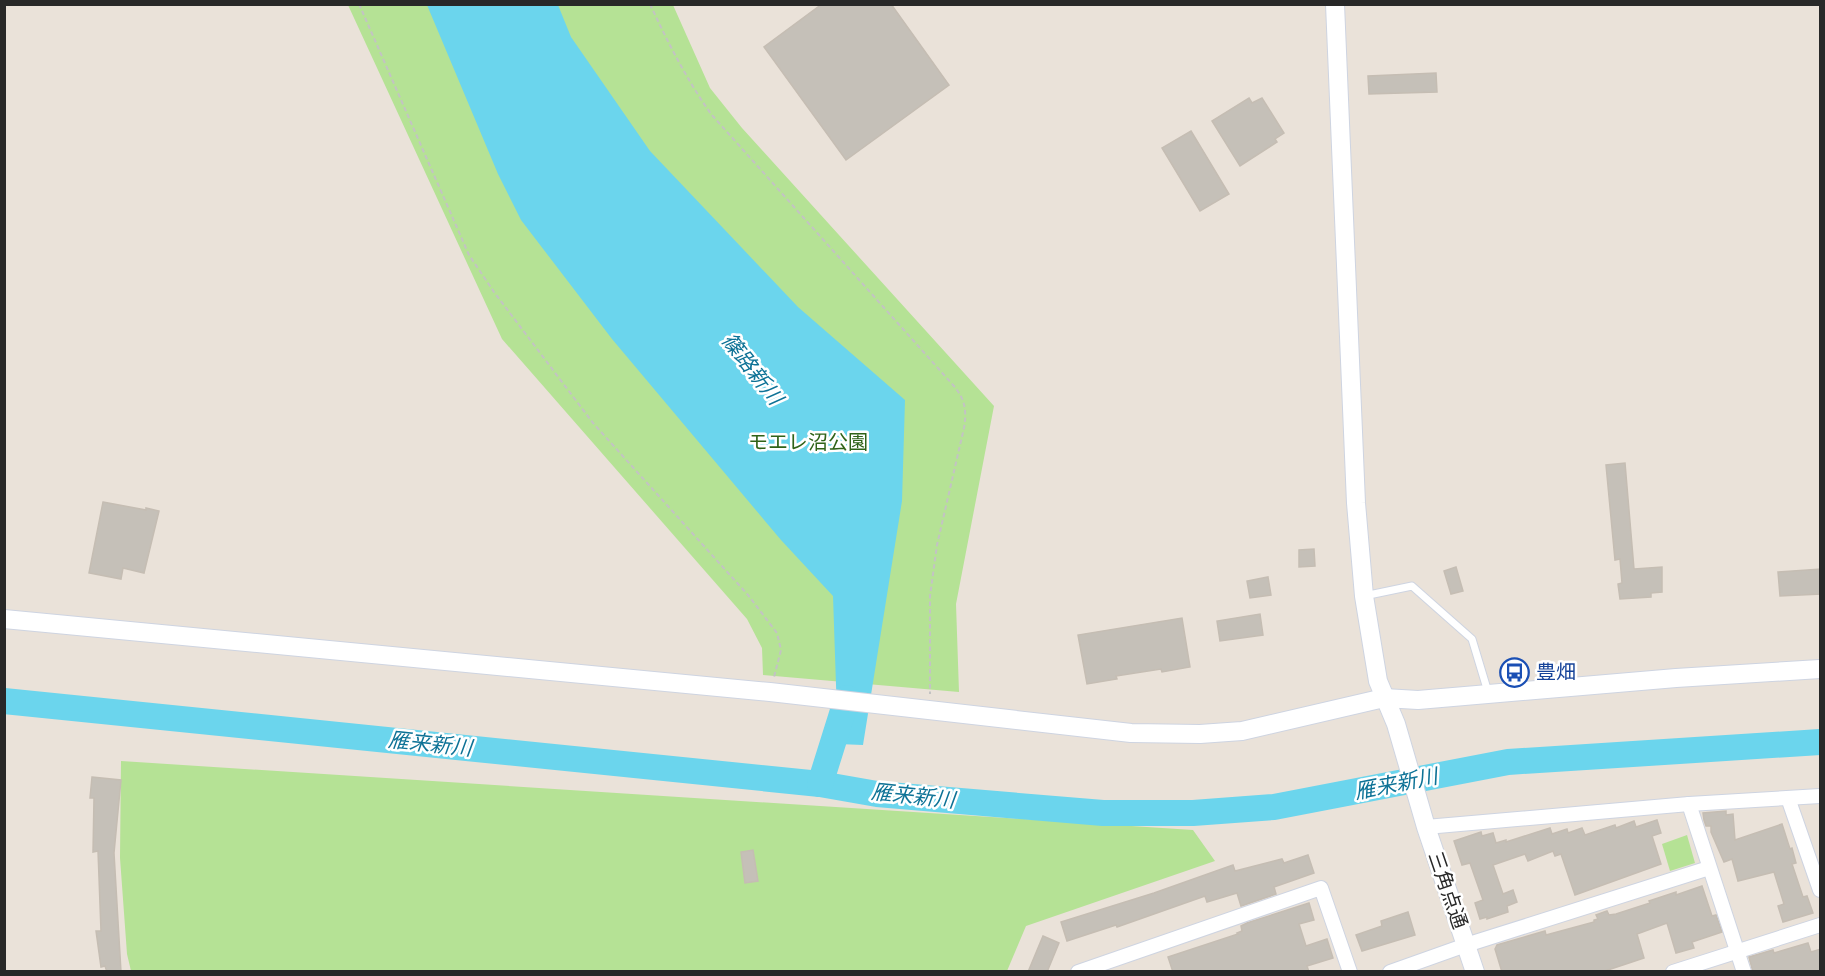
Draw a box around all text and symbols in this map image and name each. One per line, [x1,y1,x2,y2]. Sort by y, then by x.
water label: 篠路新川 [717,328,789,411]
park label: モエレ沼公園 [748,430,868,454]
bus stop icon: 豊畑 [1499,656,1531,688]
place label: 豊畑 [1536,660,1576,684]
water label: 雁来新川 [387,727,475,761]
water label: 雁来新川 [1352,763,1441,804]
water label: 雁来新川 [870,779,958,813]
street label: 三角点通 [1424,848,1472,932]

